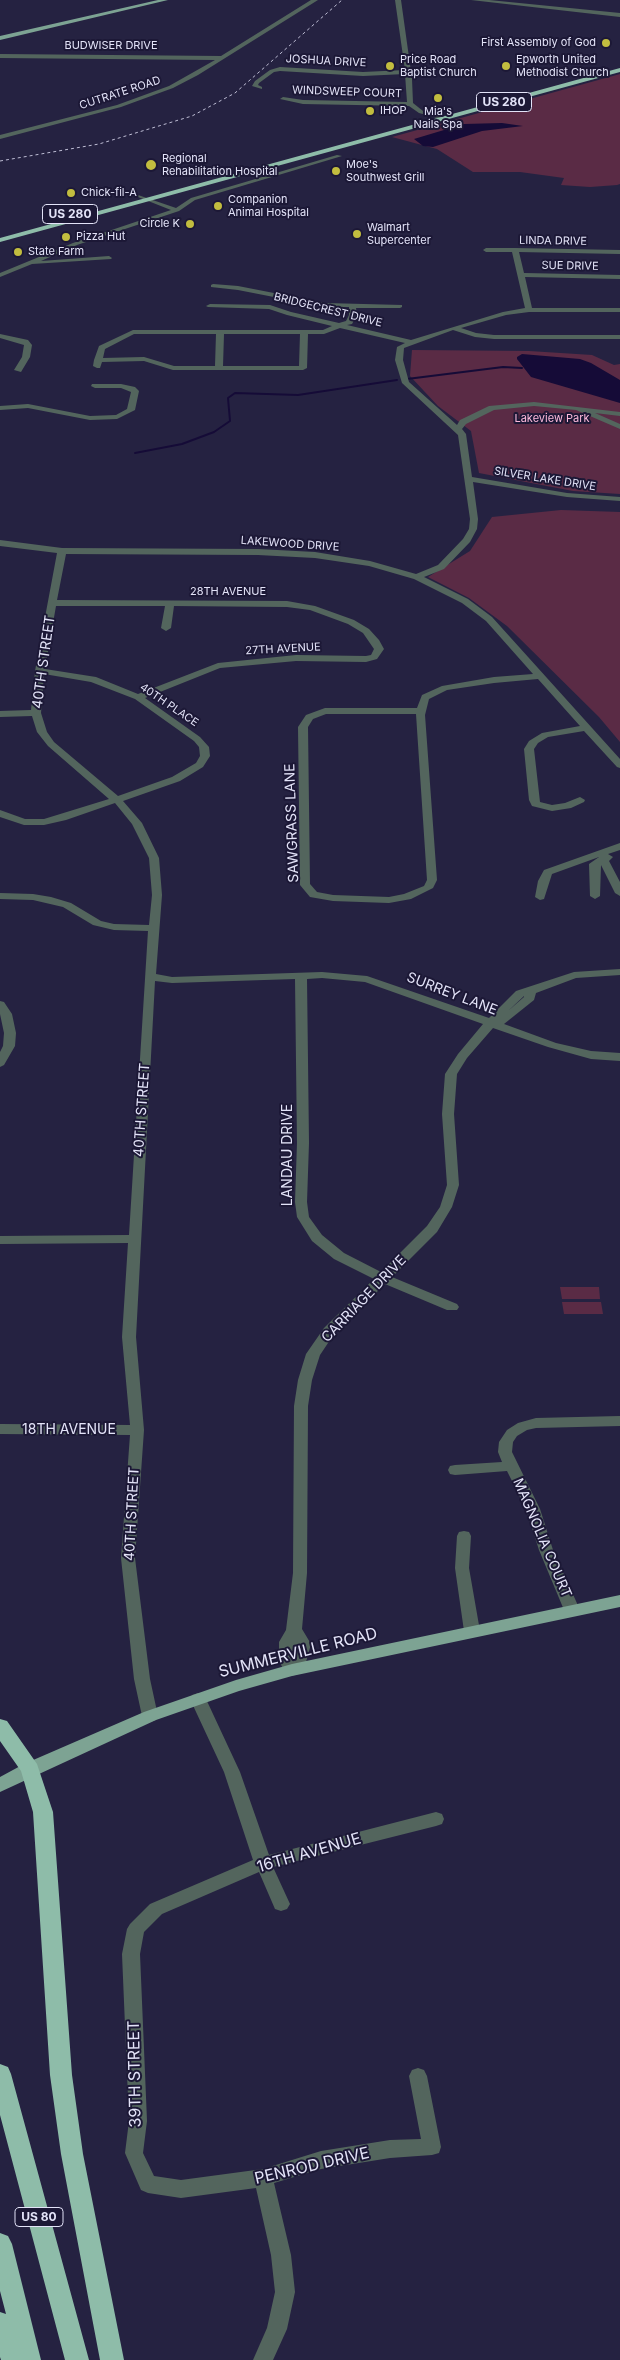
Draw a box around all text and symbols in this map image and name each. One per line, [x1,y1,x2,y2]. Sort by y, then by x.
place label: First Assembly of God [481,36,596,50]
marker: First Assembly of God [600,37,612,49]
street label: BUDWISER DRIVE [64,39,158,53]
street label: JOSHUA DRIVE [285,52,367,70]
place label: Price Road Baptist Church [400,53,477,79]
place label: Epworth United Methodist Church [516,53,609,79]
marker: Price Road Baptist Church [384,60,396,72]
marker: Epworth United Methodist Church [500,60,512,72]
street label: CUTRATE ROAD [78,74,162,112]
street label: WINDSWEEP COURT [292,83,402,101]
marker: Mia's Nails Spa [432,92,444,104]
road number: US 280 [476,92,532,111]
place label: IHOP [380,104,407,118]
marker: IHOP [364,105,376,117]
place label: Mia's Nails Spa [414,105,462,131]
place label: Regional Rehabilitation Hospital [162,152,277,178]
marker: Regional Rehabilitation Hospital [144,158,158,172]
place label: Moe's Southwest Grill [346,158,424,184]
marker: Moe's Southwest Grill [330,165,342,177]
place label: Chick-fil-A [81,186,137,200]
marker: Chick-fil-A [65,187,77,199]
place label: Companion Animal Hospital [228,193,309,219]
marker: Companion Animal Hospital [212,200,224,212]
road number: US 280 [42,204,98,223]
place label: Circle K [139,217,180,231]
marker: Circle K [184,218,196,230]
place label: Walmart Supercenter [367,221,431,247]
marker: Walmart Supercenter [351,228,363,240]
place label: Pizza Hut [76,230,125,244]
marker: Pizza Hut [60,231,72,243]
street label: LINDA DRIVE [519,234,587,248]
place label: State Farm [28,245,84,259]
marker: State Farm [12,246,24,258]
street label: SUE DRIVE [541,259,599,273]
street label: BRIDGECREST DRIVE [272,290,384,330]
park label: Lakeview Park [514,412,590,426]
street label: SILVER LAKE DRIVE [493,464,597,494]
street label: LAKEWOOD DRIVE [240,534,340,554]
street label: 28TH AVENUE [190,585,266,599]
street label: 40TH STREET [29,614,59,710]
street label: 27TH AVENUE [245,640,321,658]
street label: 40TH PLACE [137,681,201,729]
street label: SAWGRASS LANE [282,763,302,883]
street label: SURREY LANE [404,969,500,1019]
street label: 40TH STREET [130,1062,154,1158]
street label: LANDAU DRIVE [280,1104,296,1206]
street label: CARRIAGE DRIVE [318,1252,410,1346]
street label: 18TH AVENUE [22,1422,116,1438]
street label: 40TH STREET [121,1467,143,1561]
street label: MAGNOLIA COURT [509,1476,575,1600]
street label: SUMMERVILLE ROAD [217,1624,379,1682]
street label: 16TH AVENUE [255,1829,363,1877]
street label: 39TH STREET [124,2020,146,2128]
street label: PENROD DRIVE [253,2143,371,2189]
road number: US 80 [15,2208,63,2226]

